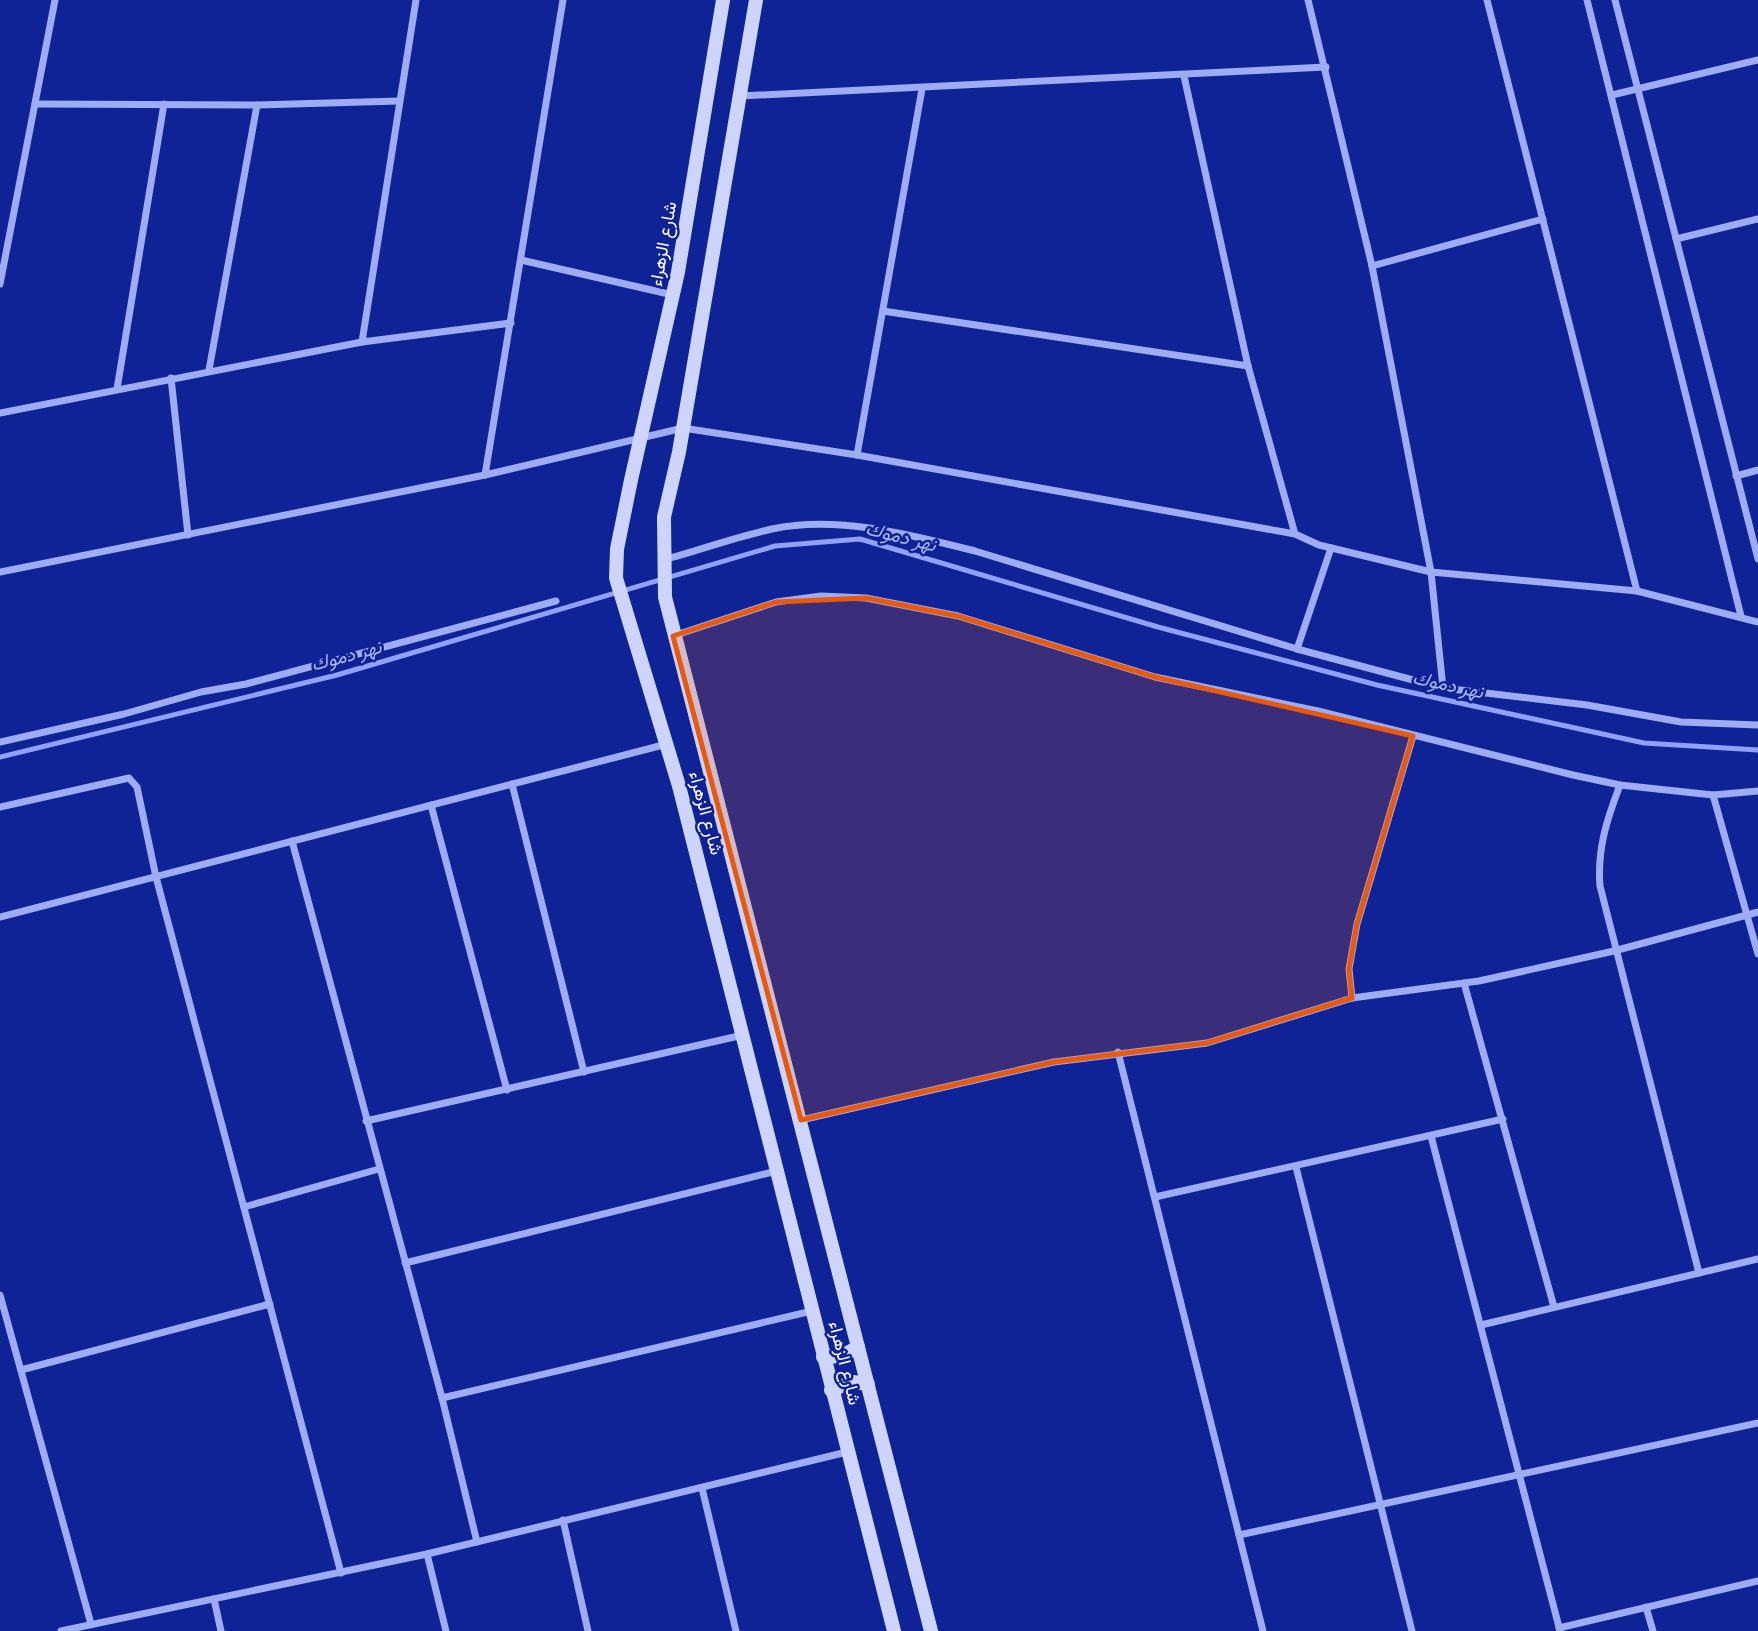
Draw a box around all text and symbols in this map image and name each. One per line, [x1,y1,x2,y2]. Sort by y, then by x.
street label: شارع الزهراء [646,200,682,288]
water label: نهر دموك [863,518,940,557]
water label: نهر دموك [309,636,385,676]
water label: نهر دموك [1410,667,1487,704]
street label: شارع الزهراء [683,769,727,858]
street label: شارع الزهراء [823,1319,865,1408]

